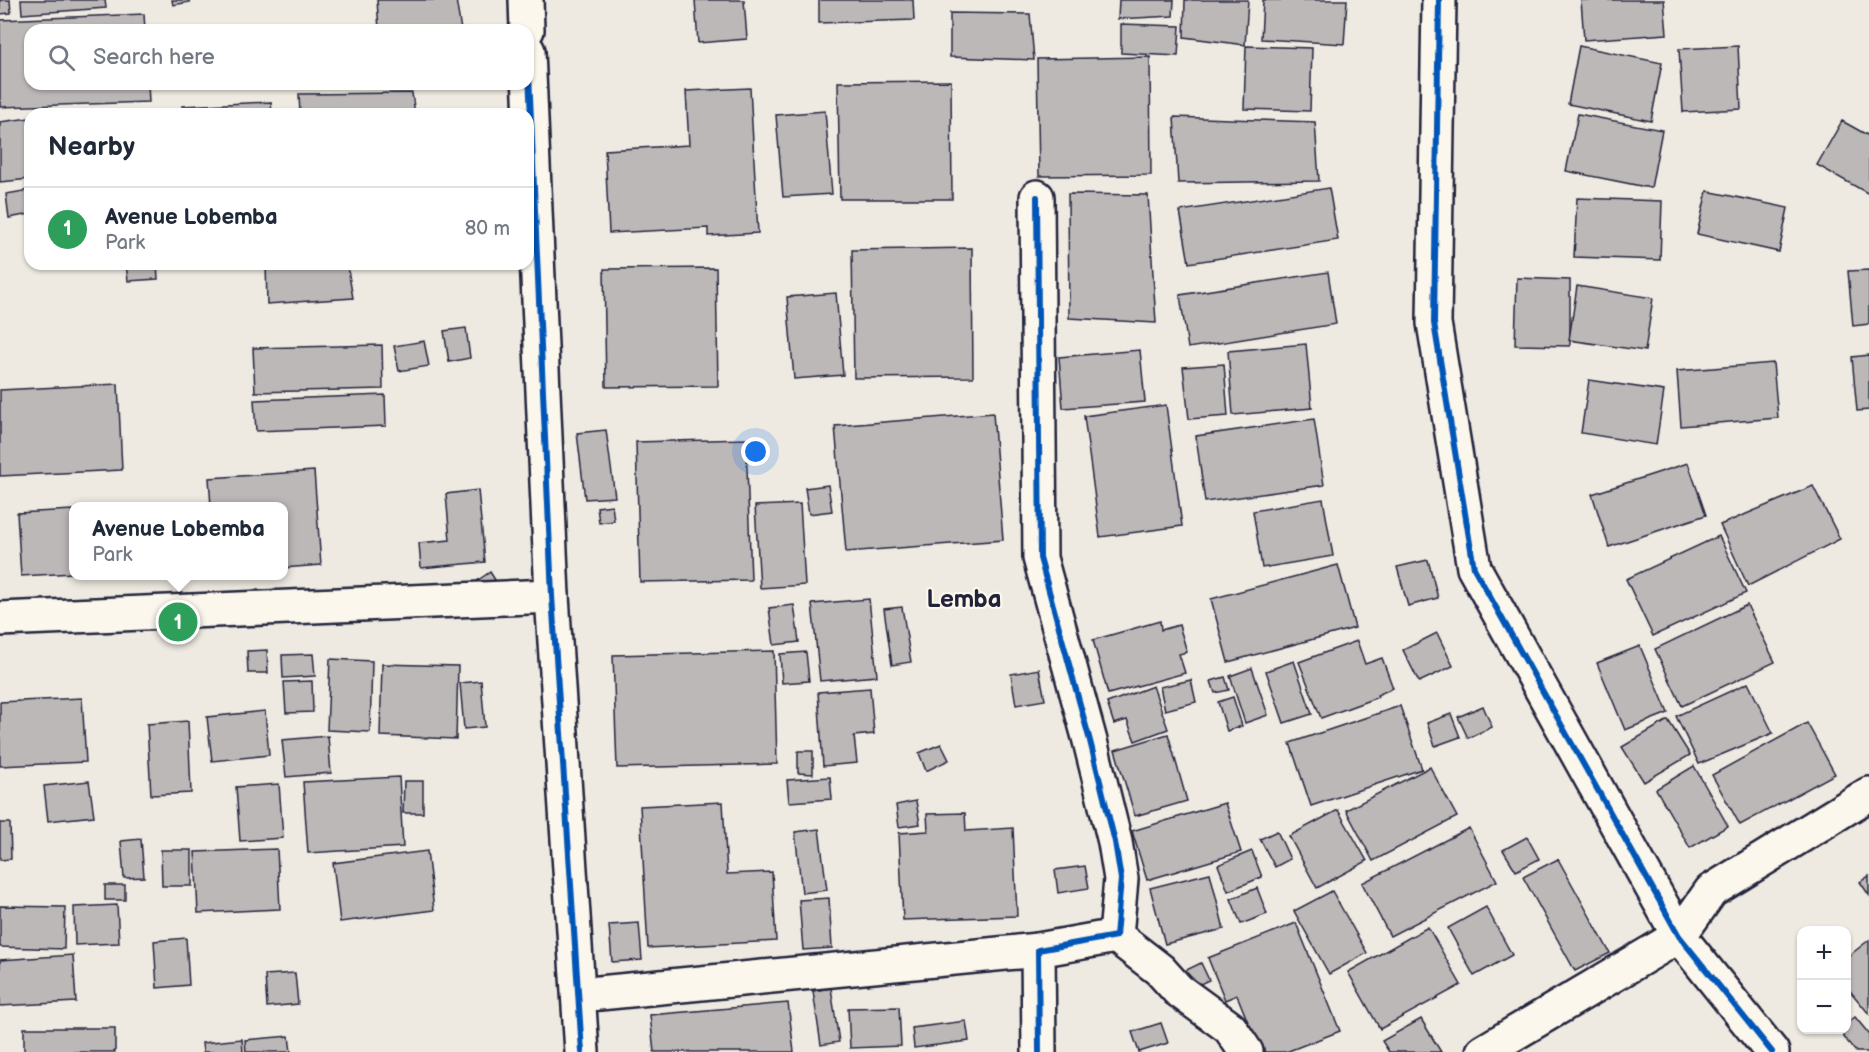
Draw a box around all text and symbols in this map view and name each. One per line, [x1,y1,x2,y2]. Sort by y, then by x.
search box [24,24,534,90]
icon: search [45,41,78,74]
text: Search here [93,44,215,71]
text: Nearby [48,132,135,163]
text: Avenue Lobemba [105,204,278,231]
text: 1 [63,217,72,241]
text: 80 m [465,217,510,241]
text: Park [105,231,145,255]
your location [741,437,770,466]
popup [69,502,288,580]
text: Avenue Lobemba [92,516,265,543]
text: Park [92,543,132,567]
district label: Lemba [927,585,1001,614]
pin: 1 [158,600,198,644]
map controls [1797,926,1851,1034]
button: + [1797,926,1851,980]
button: − [1797,980,1851,1034]

